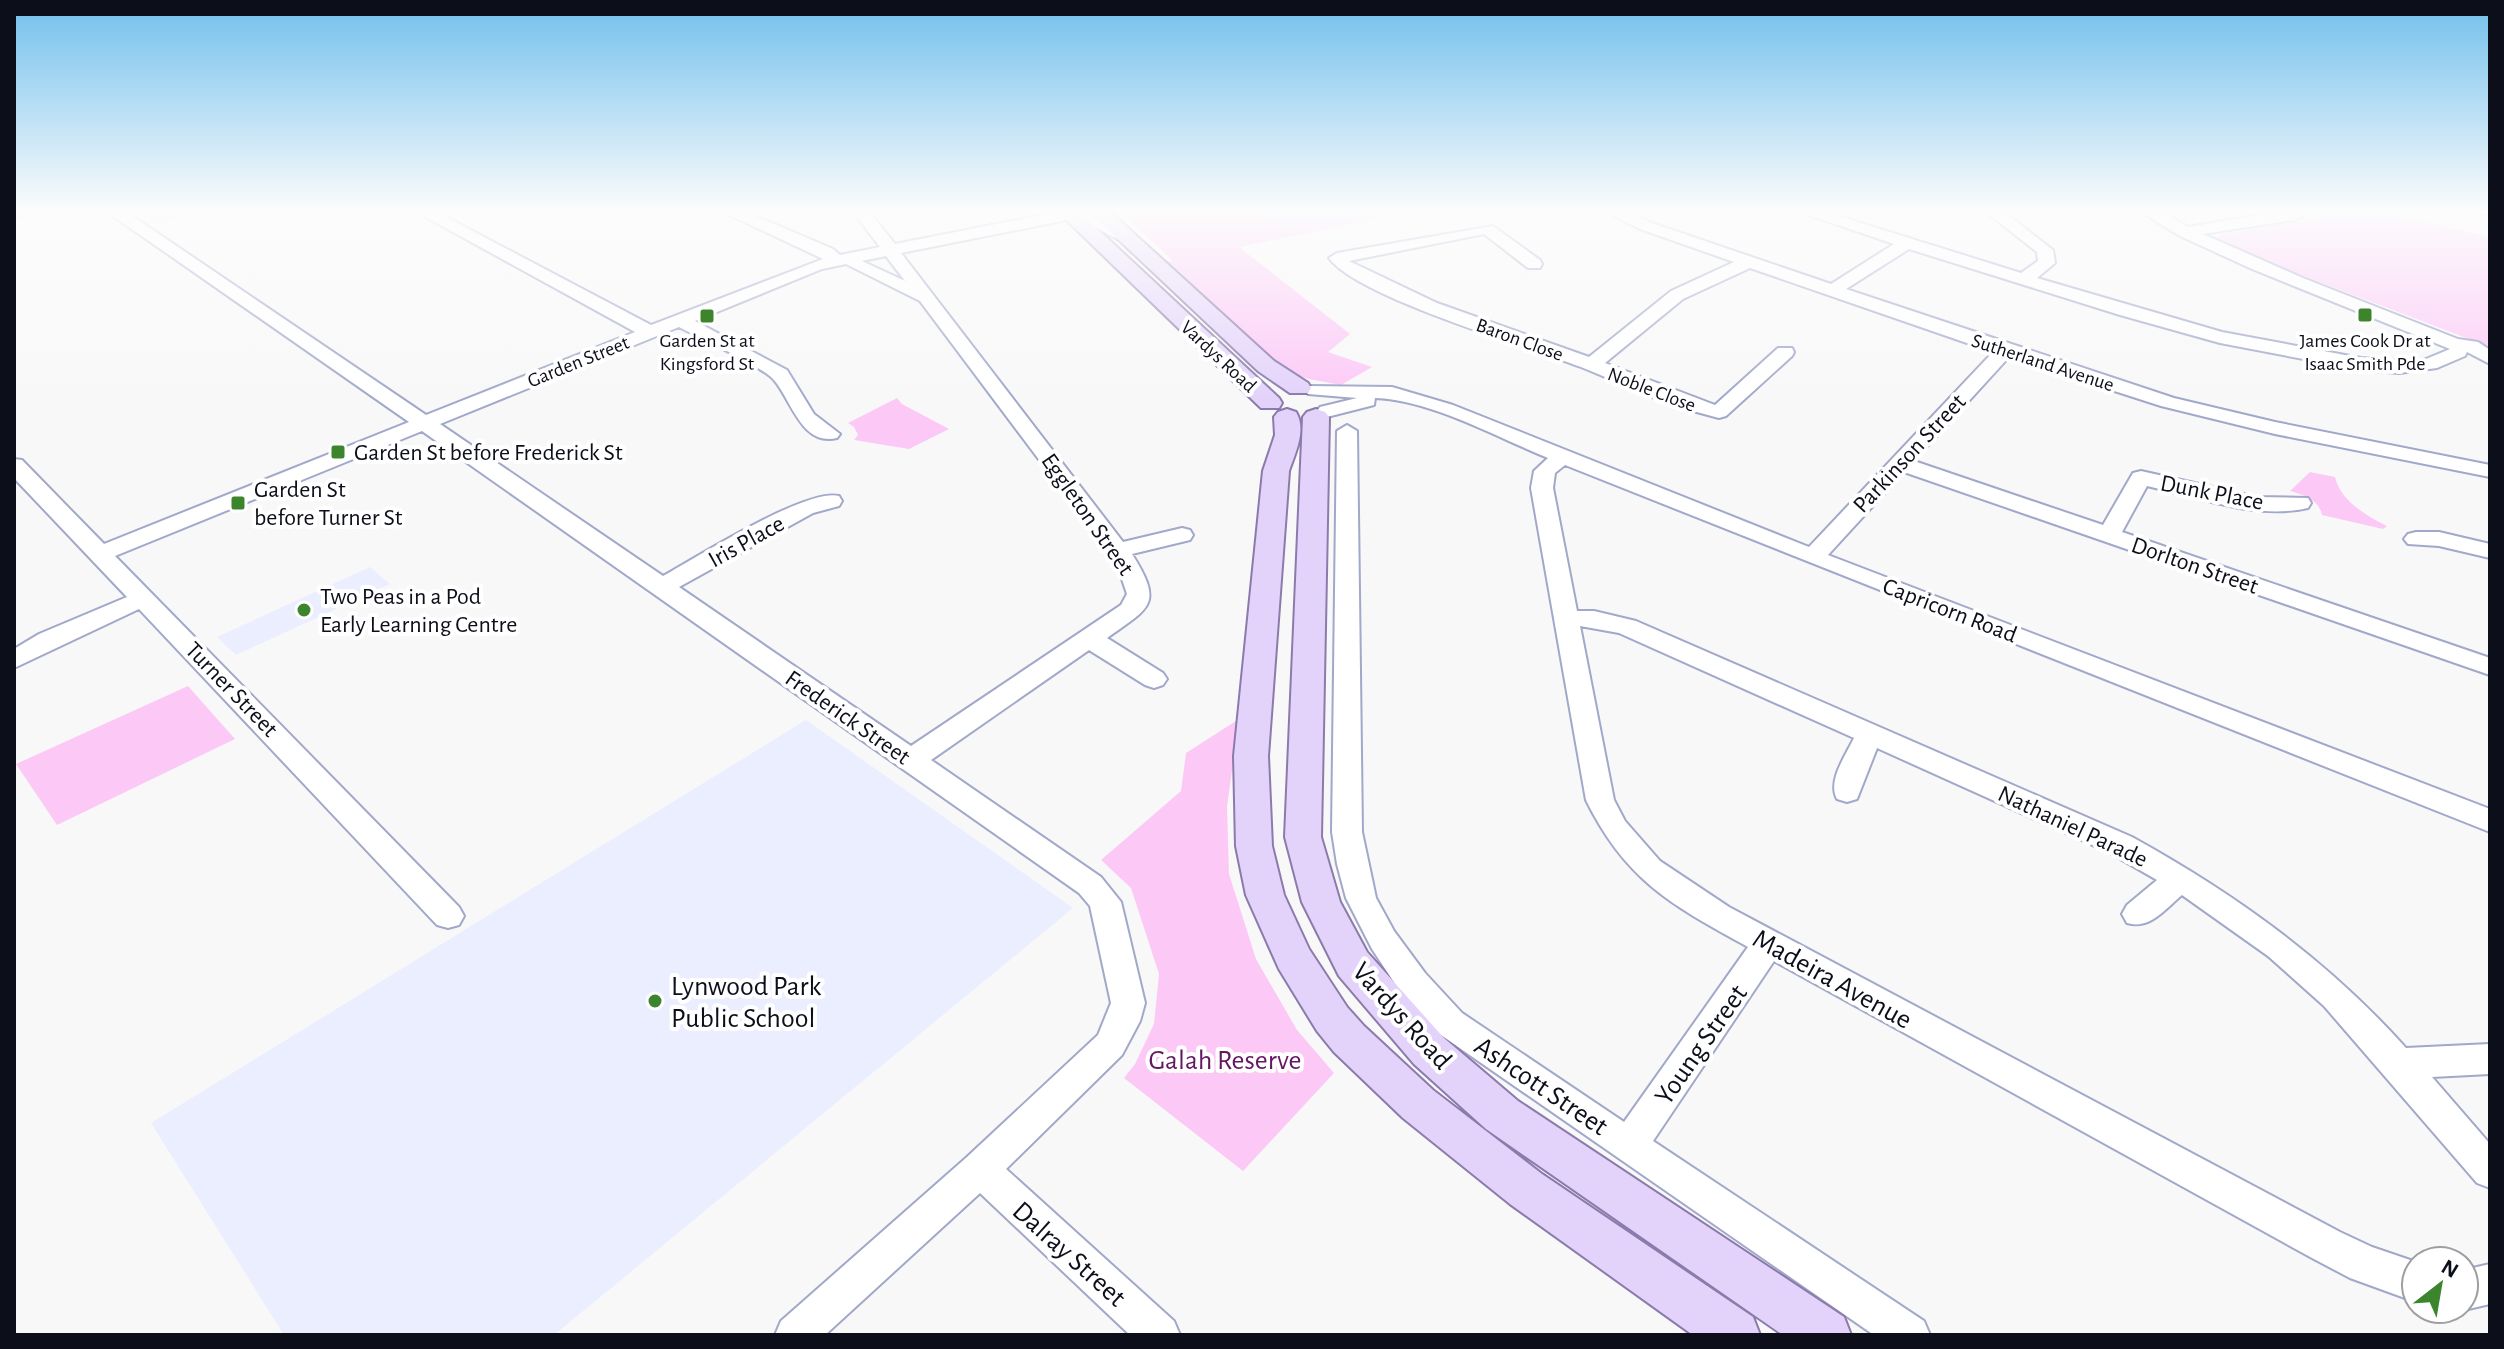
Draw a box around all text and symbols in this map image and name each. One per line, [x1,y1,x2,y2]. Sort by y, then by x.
marker: James Cook Dr at Isaac Smith Pde [2356,306,2374,324]
marker: Garden St at Kingsford St [698,307,716,325]
street label: Baron Close [1473,315,1566,365]
street label: Vardys Road [1177,317,1260,396]
place label: Garden St at Kingsford St [659,331,755,374]
street label: Sutherland Avenue [1969,331,2116,395]
place label: James Cook Dr at Isaac Smith Pde [2299,331,2431,374]
street label: Garden Street [525,332,633,391]
street label: Noble Close [1605,364,1698,416]
street label: Parkinson Street [1849,389,1971,518]
place label: Garden St before Frederick St [354,441,623,465]
marker: Garden St before Frederick St [329,443,347,461]
street label: Eggleton Street [1036,449,1138,580]
street label: Dunk Place [2158,471,2265,515]
place label: Garden St before Turner St [254,478,403,530]
marker: Garden St before Turner St [229,494,247,512]
street label: Iris Place [705,511,788,572]
street label: Dorlton Street [2128,533,2262,599]
street label: Capricorn Road [1879,574,2020,648]
place label: Two Peas in a Pod Early Learning Centre [320,585,517,637]
marker: Two Peas in a Pod Early Learning Centre [295,601,313,619]
street label: Turner Street [180,638,282,742]
street label: Frederick Street [781,666,914,770]
street label: Nathaniel Parade [1994,782,2151,872]
street label: Madeira Avenue [1748,925,1916,1035]
street label: Vardys Road [1347,958,1456,1075]
place label: Lynwood Park Public School [671,973,822,1033]
street label: Young Street [1650,980,1753,1110]
marker: Lynwood Park Public School [646,992,664,1010]
street label: Ashcott Street [1469,1032,1613,1141]
park label: Galah Reserve [1149,1047,1301,1075]
street label: Dalray Street [1007,1197,1131,1312]
north arrow [2400,1245,2480,1325]
text: N [2438,1255,2462,1282]

